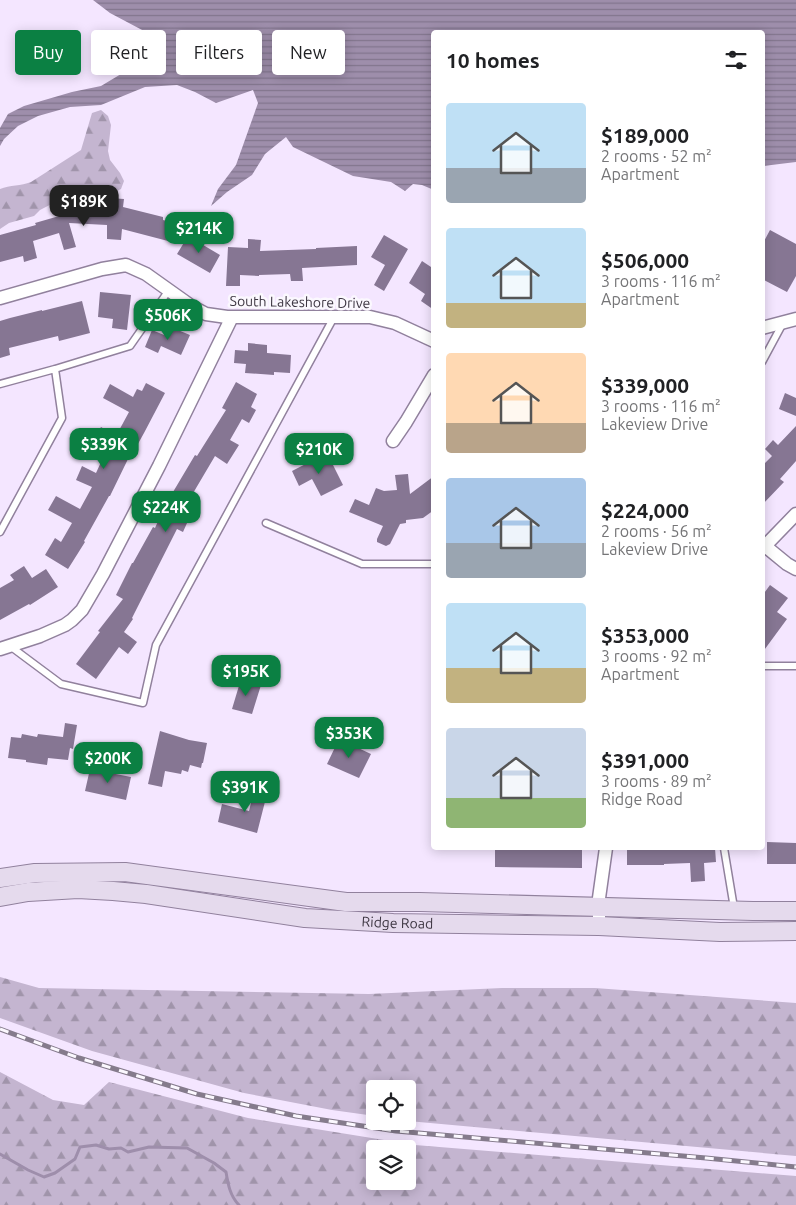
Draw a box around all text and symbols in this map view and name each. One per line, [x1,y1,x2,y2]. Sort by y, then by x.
chip: Buy [15,30,81,75]
chip: Rent [91,30,166,75]
chip: Filters [176,30,262,75]
chip: New [272,30,345,75]
icon: filters [722,46,750,74]
text: 10 homes [446,48,540,72]
icon: home [486,123,546,183]
text: $189,000 [601,123,689,147]
text: 2 rooms · 52 m² [601,147,712,165]
text: Apartment [601,165,679,183]
pin: $189K [49,184,119,227]
text: $189K [61,192,107,210]
pin: $214K [164,212,234,254]
text: $214K [176,219,222,237]
icon: home [486,248,546,308]
text: $506,000 [601,248,689,272]
text: 3 rooms · 116 m² [601,272,721,290]
text: Apartment [601,290,679,308]
street label: South Lakeshore Drive [230,293,370,311]
pin: $506K [133,298,203,341]
text: $506K [145,306,191,324]
icon: home [486,373,546,433]
text: $339,000 [601,373,689,397]
text: 3 rooms · 116 m² [601,397,721,415]
text: Lakeview Drive [601,415,708,433]
pin: $339K [69,428,139,470]
pin: $210K [284,432,354,475]
text: $339K [81,435,127,453]
text: $210K [296,440,342,458]
pin: $224K [131,490,201,533]
text: $224K [143,498,189,516]
icon: home [486,498,546,558]
text: $224,000 [601,498,689,522]
text: 2 rooms · 56 m² [601,522,712,540]
text: Lakeview Drive [601,540,708,558]
icon: home [486,623,546,683]
text: $353,000 [601,623,689,647]
text: 3 rooms · 92 m² [601,647,712,665]
pin: $195K [211,654,281,697]
text: $195K [223,662,269,680]
text: Apartment [601,665,679,683]
pin: $353K [314,716,384,759]
text: $353K [326,724,372,742]
pin: $200K [73,742,143,784]
icon: home [486,748,546,808]
text: $391,000 [601,748,689,772]
text: $200K [85,749,131,767]
pin: $391K [210,770,280,813]
text: 3 rooms · 89 m² [601,772,712,790]
text: $391K [222,778,268,796]
text: Ridge Road [601,790,683,808]
street label: Ridge Road [361,913,433,932]
map controls [366,1080,416,1190]
button: locate [366,1080,416,1130]
button: layers [366,1140,416,1190]

